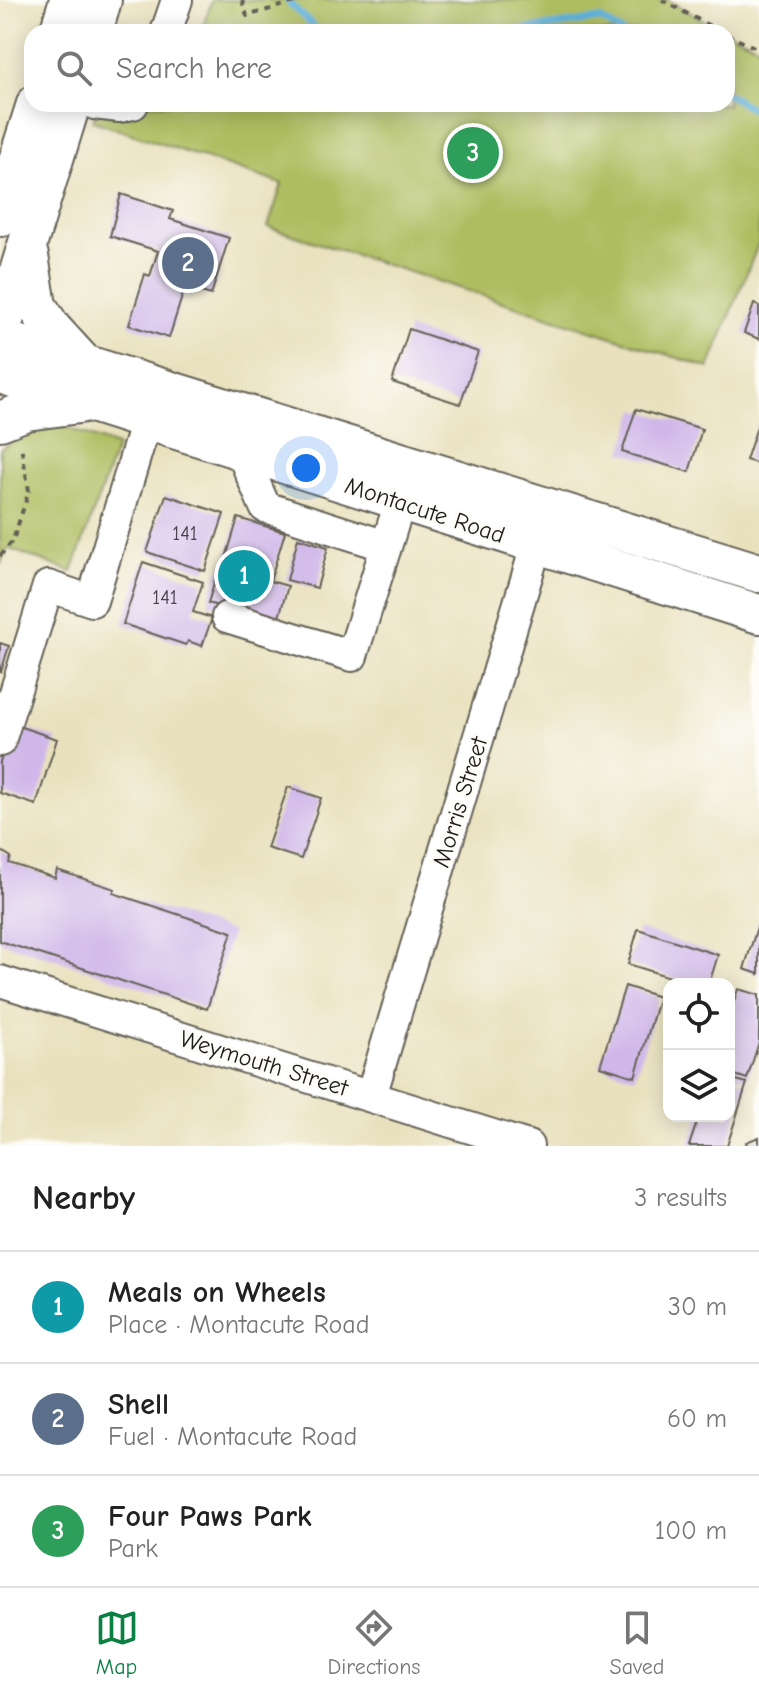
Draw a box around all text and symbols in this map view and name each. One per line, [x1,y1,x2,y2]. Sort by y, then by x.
search box [24,24,735,112]
icon: search [52,46,96,90]
text: Search here [116,51,272,86]
pin: 3 [447,123,499,183]
pin: 2 [162,233,214,293]
your location [286,448,326,488]
street label: Montacute Road [341,471,509,549]
house number: 141 [172,522,198,545]
pin: 1 [218,546,270,606]
house number: 141 [152,586,178,609]
street label: Morris Street [427,732,494,871]
map controls [663,978,735,1122]
button: locate [663,978,735,1050]
street label: Weymouth Street [176,1024,353,1102]
button: layers [663,1050,735,1122]
text: Nearby [32,1178,135,1218]
text: 3 results [634,1183,727,1213]
text: Meals on Wheels [108,1275,326,1310]
text: 1 [53,1292,63,1322]
text: 30 m [668,1292,727,1322]
text: Place · Montacute Road [108,1310,370,1340]
text: Shell [108,1387,169,1422]
text: 2 [52,1404,64,1434]
text: 60 m [667,1404,727,1434]
text: Fuel · Montacute Road [108,1422,357,1452]
text: Four Paws Park [108,1499,312,1534]
text: 3 [52,1516,64,1546]
text: 100 m [655,1516,727,1546]
text: Park [108,1534,158,1564]
tab: Map [95,1606,139,1680]
tab: Directions [328,1606,421,1680]
tab: Saved [610,1606,664,1680]

